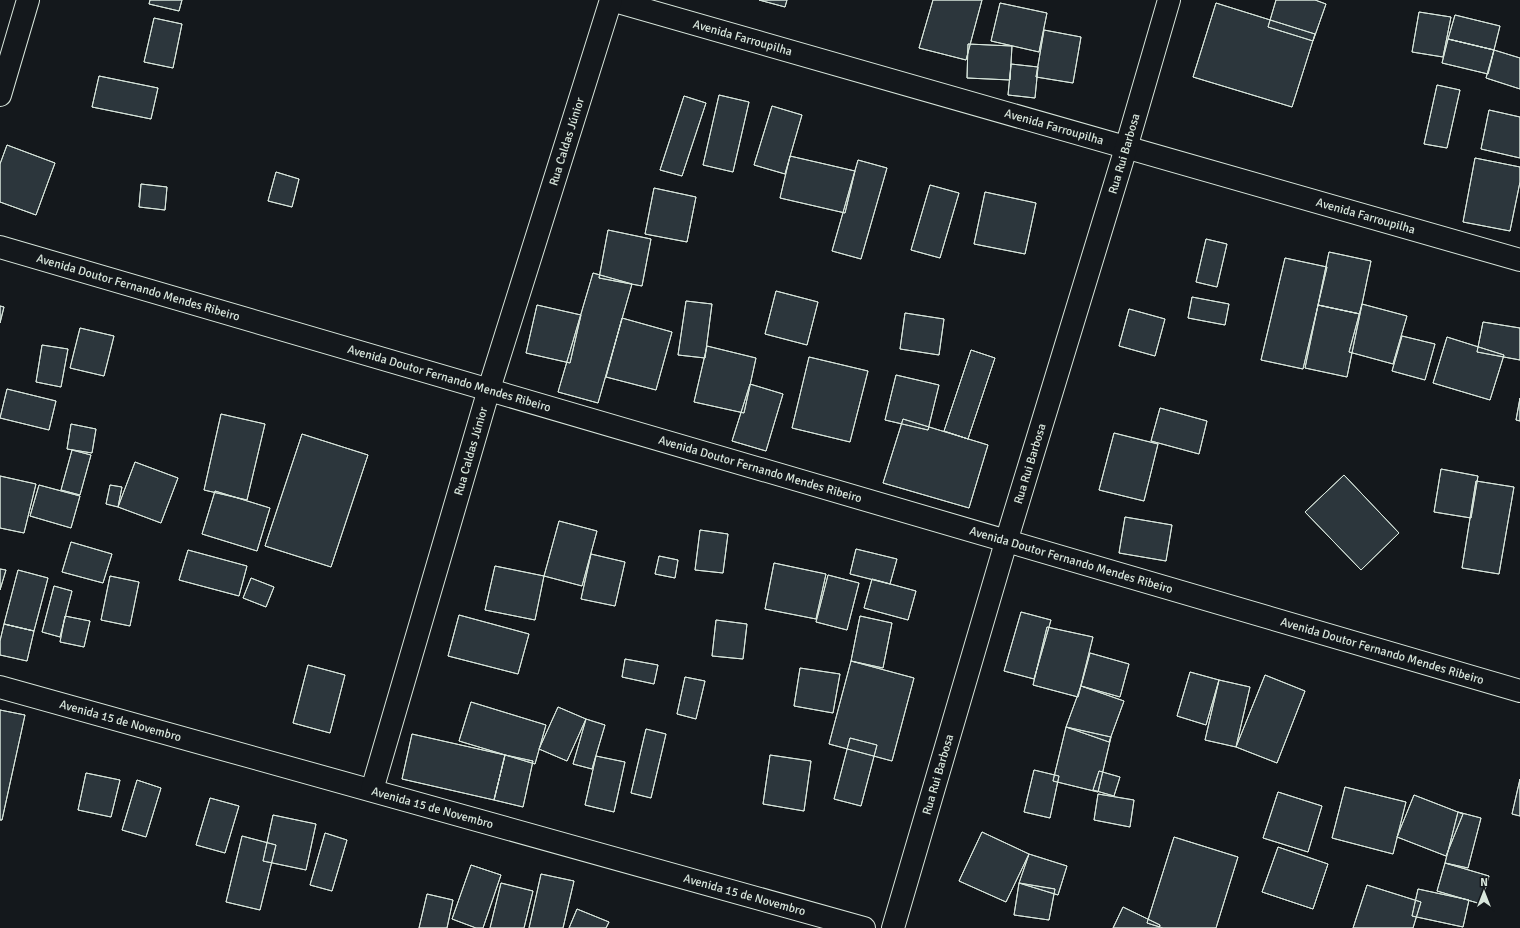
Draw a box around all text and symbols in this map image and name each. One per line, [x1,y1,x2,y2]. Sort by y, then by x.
street label: Avenida Farroupilha [691,17,794,59]
street label: Rua Caldas Júnior [546,95,588,188]
street label: Avenida Farroupilha [1003,106,1105,149]
street label: Rua Rui Barbosa [1105,112,1144,196]
street label: Avenida Farroupilha [1314,195,1417,238]
street label: Avenida Doutor Fernando Mendes Ribeiro [35,251,242,325]
street label: Avenida Doutor Fernando Mendes Ribeiro [346,342,553,416]
street label: Rua Caldas Júnior [451,405,492,497]
street label: Rua Rui Barbosa [1011,422,1050,506]
street label: Avenida Doutor Fernando Mendes Ribeiro [657,433,864,506]
street label: Avenida Doutor Fernando Mendes Ribeiro [968,524,1175,597]
street label: Avenida Doutor Fernando Mendes Ribeiro [1279,614,1486,688]
street label: Avenida 15 de Novembro [58,697,183,745]
street label: Rua Rui Barbosa [920,732,957,817]
street label: Avenida 15 de Novembro [370,784,495,832]
street label: Avenida 15 de Novembro [682,871,807,919]
north arrow [1464,872,1504,912]
text: N [1480,876,1488,889]

